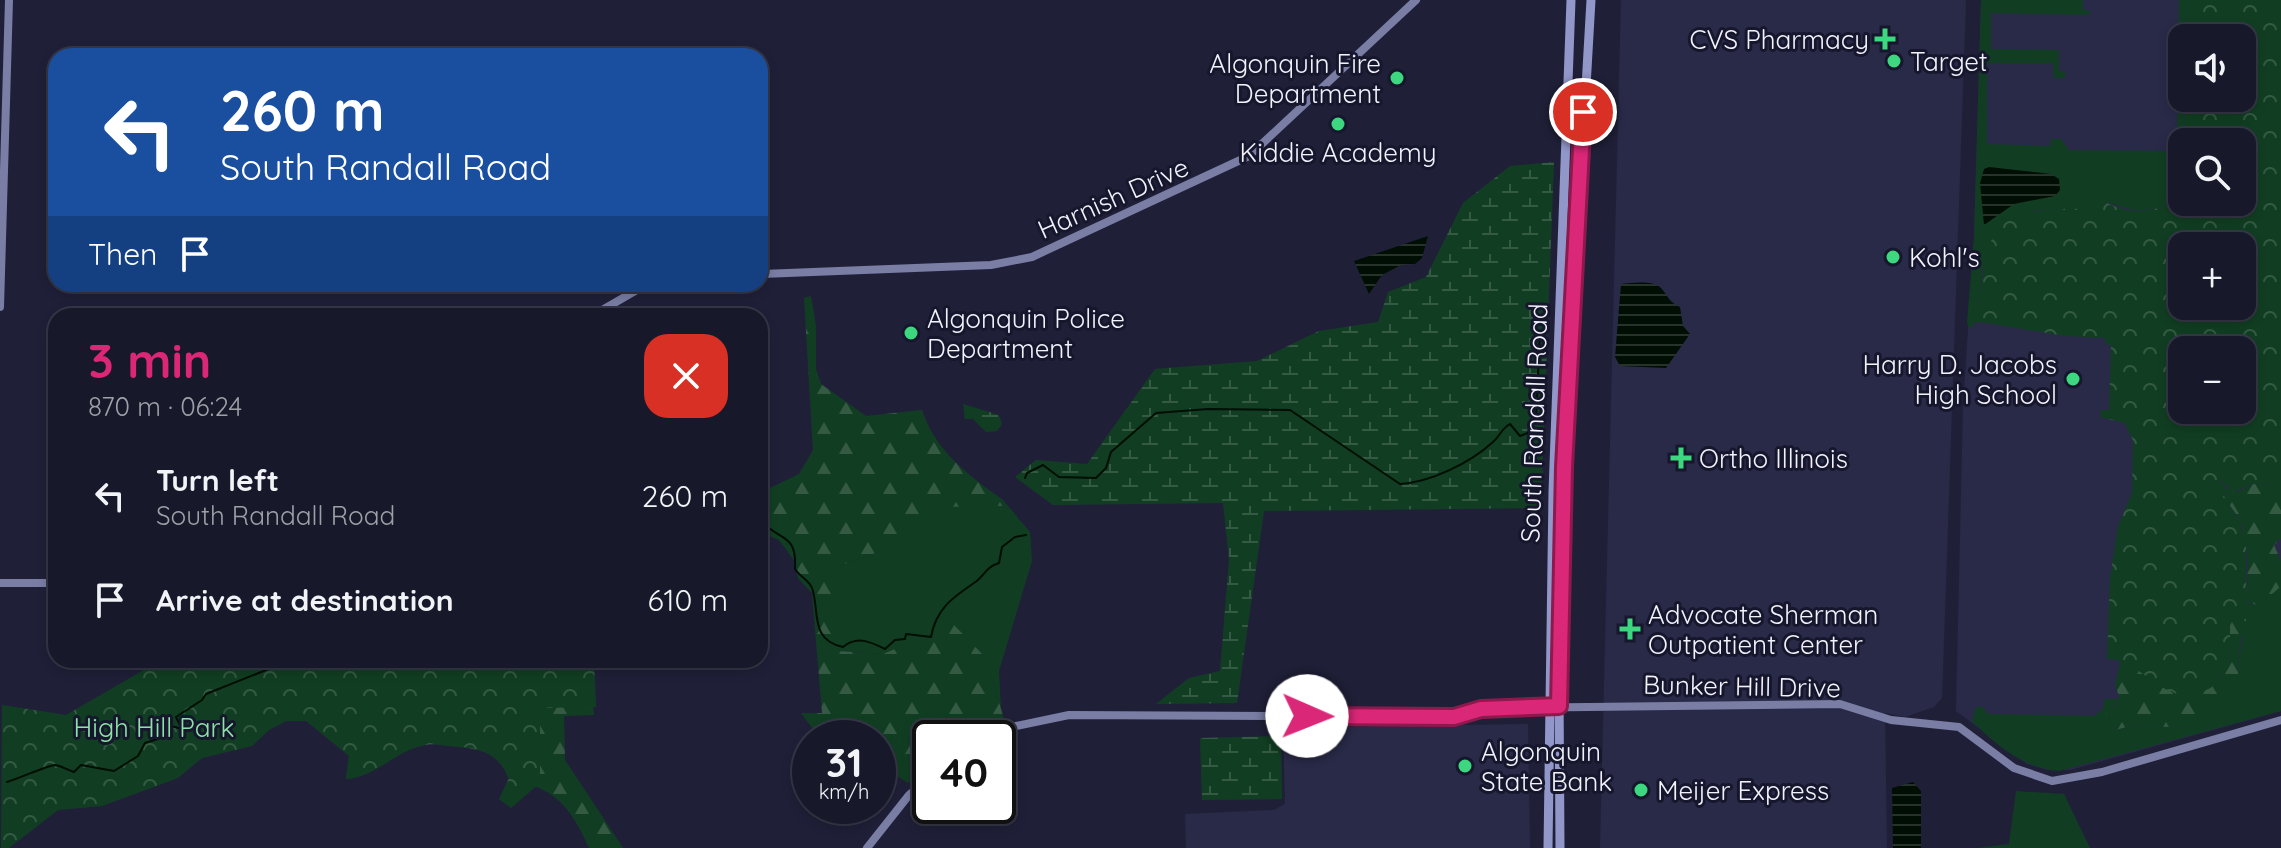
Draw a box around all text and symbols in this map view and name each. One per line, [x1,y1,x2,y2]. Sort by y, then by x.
place label: CVS Pharmacy [1690,23,1869,56]
map controls [2168,24,2256,424]
button: sound [2168,24,2256,112]
marker: CVS Pharmacy [1876,30,1894,48]
place label: Target [1910,45,1988,78]
place label: Algonquin Fire Department [1209,47,1381,110]
marker: Target [1885,52,1903,70]
marker: Algonquin Fire Department [1388,69,1406,87]
text: 260 m [220,75,385,145]
pin [1549,78,1617,146]
icon: left [88,80,192,184]
icon: arrive [1561,90,1605,134]
marker: Kiddie Academy [1329,115,1347,133]
button: search [2168,128,2256,216]
place label: Kiddie Academy [1240,136,1436,169]
text: South Randall Road [220,144,551,189]
street label: Harnish Drive [1032,150,1194,246]
icon: arrive [173,232,217,276]
button: + [2168,232,2256,320]
text: Then [88,235,157,273]
place label: Kohl's [1909,241,1980,274]
marker: Kohl's [1884,248,1902,266]
place label: Algonquin Police Department [927,302,1125,365]
street label: South Randall Road [1513,303,1555,543]
marker: Algonquin Police Department [902,324,920,342]
text: 3 min [88,330,211,390]
button: close [644,334,728,418]
button: − [2168,336,2256,424]
place label: Harry D. Jacobs High School [1862,348,2057,411]
marker: Harry D. Jacobs High School [2064,370,2082,388]
text: 870 m · 06:24 [88,390,242,423]
place label: Ortho Illinois [1699,442,1848,475]
marker: Ortho Illinois [1670,447,1692,469]
text: Turn left [156,461,279,499]
icon: left [88,474,132,518]
text: 260 m [642,477,728,515]
text: South Randall Road [156,499,395,532]
icon: arrive [88,578,132,622]
text: Arrive at destination [156,581,454,619]
text: 610 m [648,581,728,619]
place label: Advocate Sherman Outpatient Center [1648,598,1878,661]
marker: Advocate Sherman Outpatient Center [1619,618,1641,640]
street label: Bunker Hill Drive [1643,668,1841,704]
position arrow [1265,674,1349,758]
park label: High Hill Park [74,711,234,744]
speed limit sign: 40 [912,720,1016,824]
place label: Algonquin State Bank [1481,735,1612,798]
text: 31 [825,737,863,787]
marker: Algonquin State Bank [1456,757,1474,775]
place label: Meijer Express [1657,774,1829,807]
text: km/h [819,779,869,804]
marker: Meijer Express [1632,781,1650,799]

